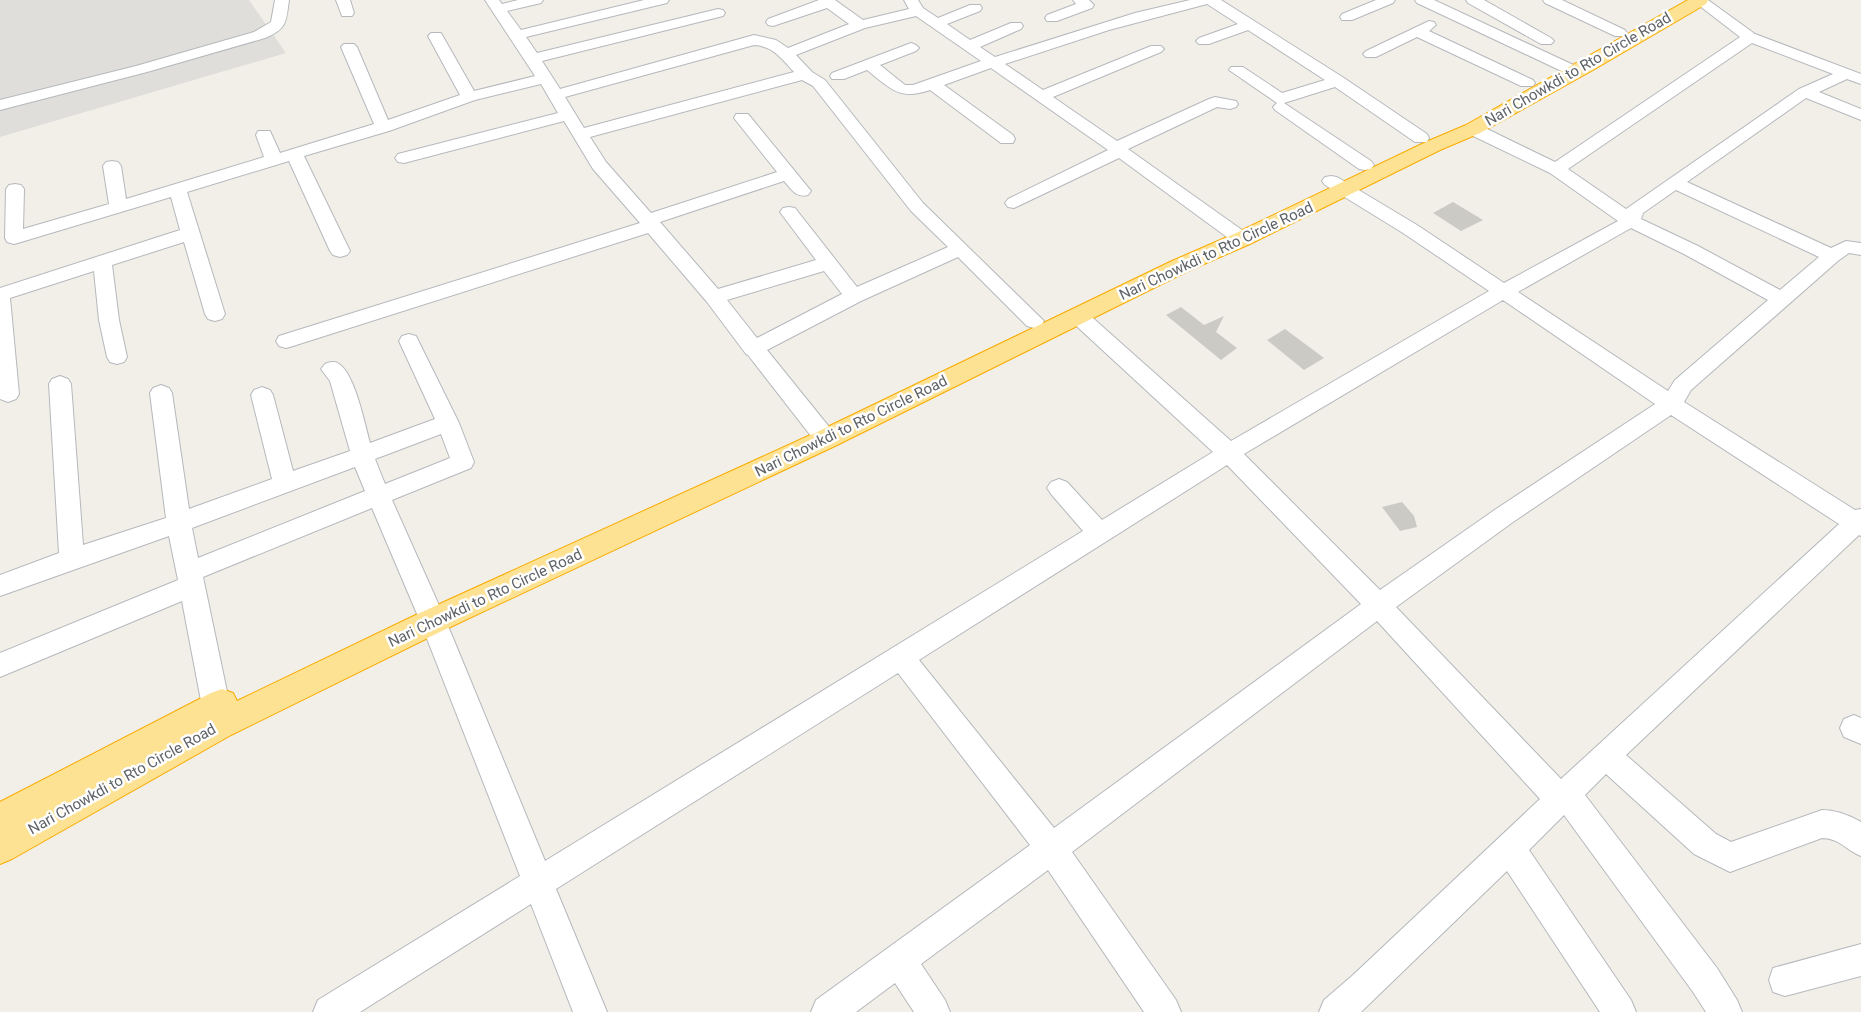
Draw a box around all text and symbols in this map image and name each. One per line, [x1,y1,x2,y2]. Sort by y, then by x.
street label: Nari Chowkdi to Rto Circle Road [1482,8,1674,130]
street label: Nari Chowkdi to Rto Circle Road [1116,198,1316,304]
street label: Nari Chowkdi to Rto Circle Road [752,372,950,480]
street label: Nari Chowkdi to Rto Circle Road [385,545,585,651]
street label: Nari Chowkdi to Rto Circle Road [25,720,219,838]

